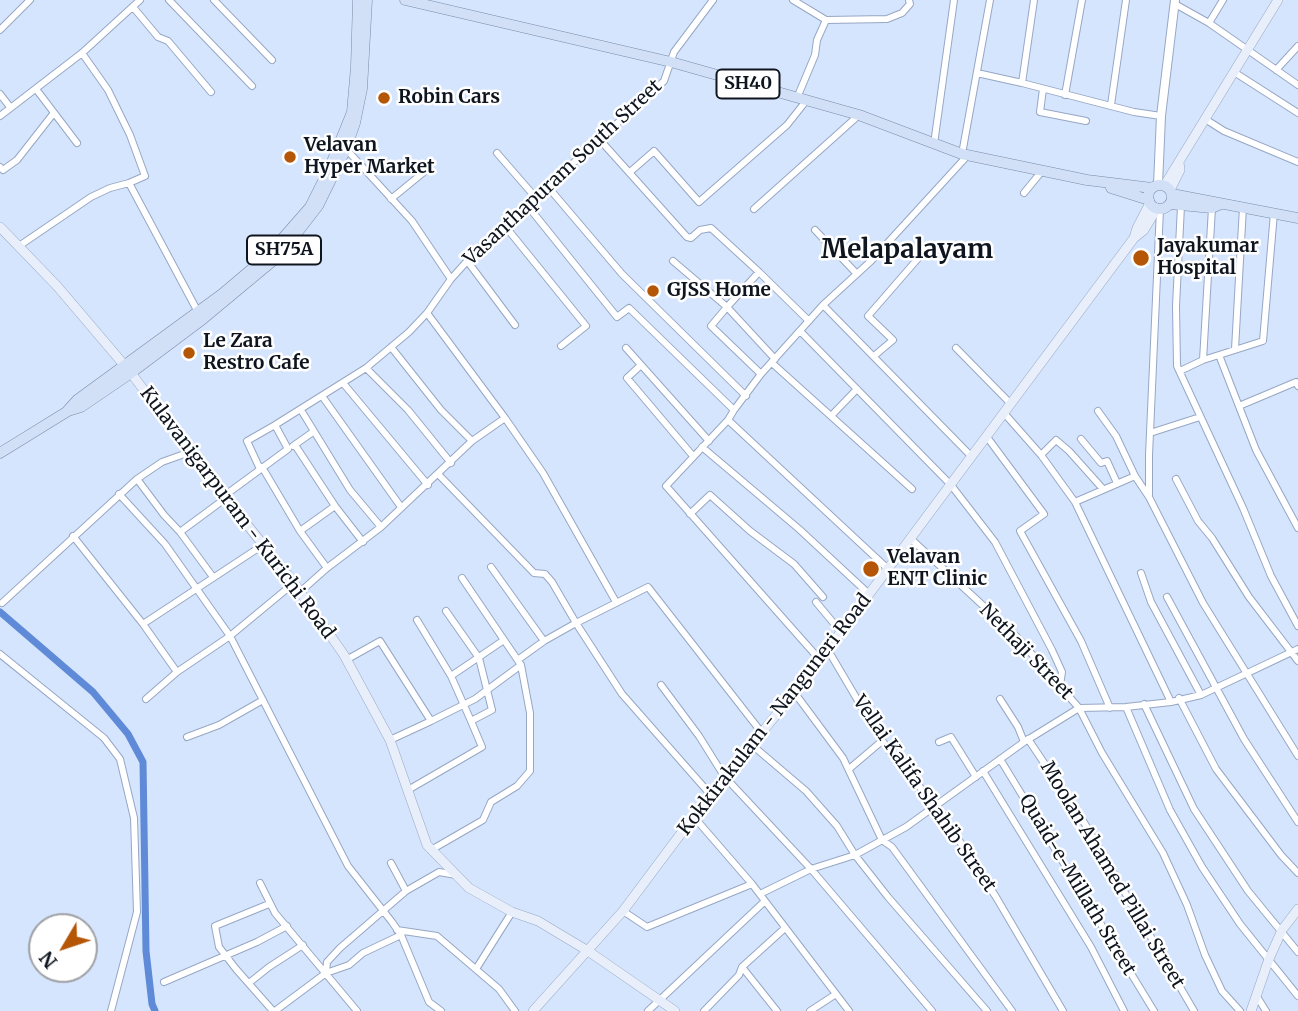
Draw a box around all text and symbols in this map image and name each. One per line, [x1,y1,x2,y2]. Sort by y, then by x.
road number: SH40 [716,70,780,98]
street label: Vasanthapuram South Street [459,75,667,271]
place label: Robin Cars [398,87,500,109]
marker: Robin Cars [376,90,392,106]
place label: Velavan Hyper Market [304,135,435,179]
marker: Velavan Hyper Market [282,149,298,165]
district label: Melapalayam [821,235,993,267]
road number: SH75A [247,236,321,264]
place label: Jayakumar Hospital [1157,236,1259,280]
marker: Jayakumar Hospital [1131,248,1151,268]
place label: GJSS Home [667,280,771,302]
marker: GJSS Home [645,283,661,299]
place label: Le Zara Restro Cafe [203,331,309,375]
marker: Le Zara Restro Cafe [181,345,197,361]
street label: Kulavanigarpuram - Kurichi Road [135,383,339,643]
place label: Velavan ENT Clinic [887,547,987,591]
marker: Velavan ENT Clinic [861,559,881,579]
street label: Kokkirakulam - Nanguneri Road [674,590,876,840]
street label: Nethaji Street [974,599,1078,705]
street label: Vellai Kalifa Shahib Street [847,691,1001,897]
street label: Moolan Ahamed Pillai Street [1035,757,1189,993]
street label: Quaid-e-Millath Street [1014,790,1140,980]
north arrow [28,913,98,983]
text: N [34,947,62,973]

